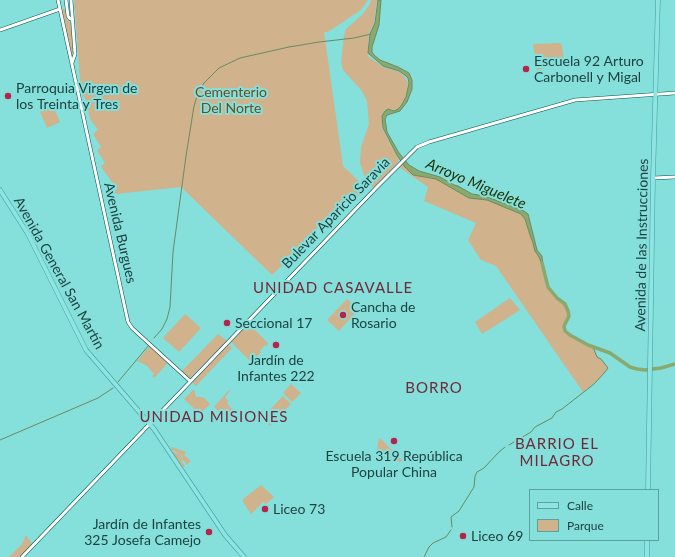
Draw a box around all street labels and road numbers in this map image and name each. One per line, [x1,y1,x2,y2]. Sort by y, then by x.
street label: Bulevar Aparicio Saravia [279,154,393,272]
street label: Avenida de las Instrucciones [632,158,652,332]
street label: Avenida Burgues [100,181,140,285]
street label: Avenida General San Martín [10,194,108,352]

